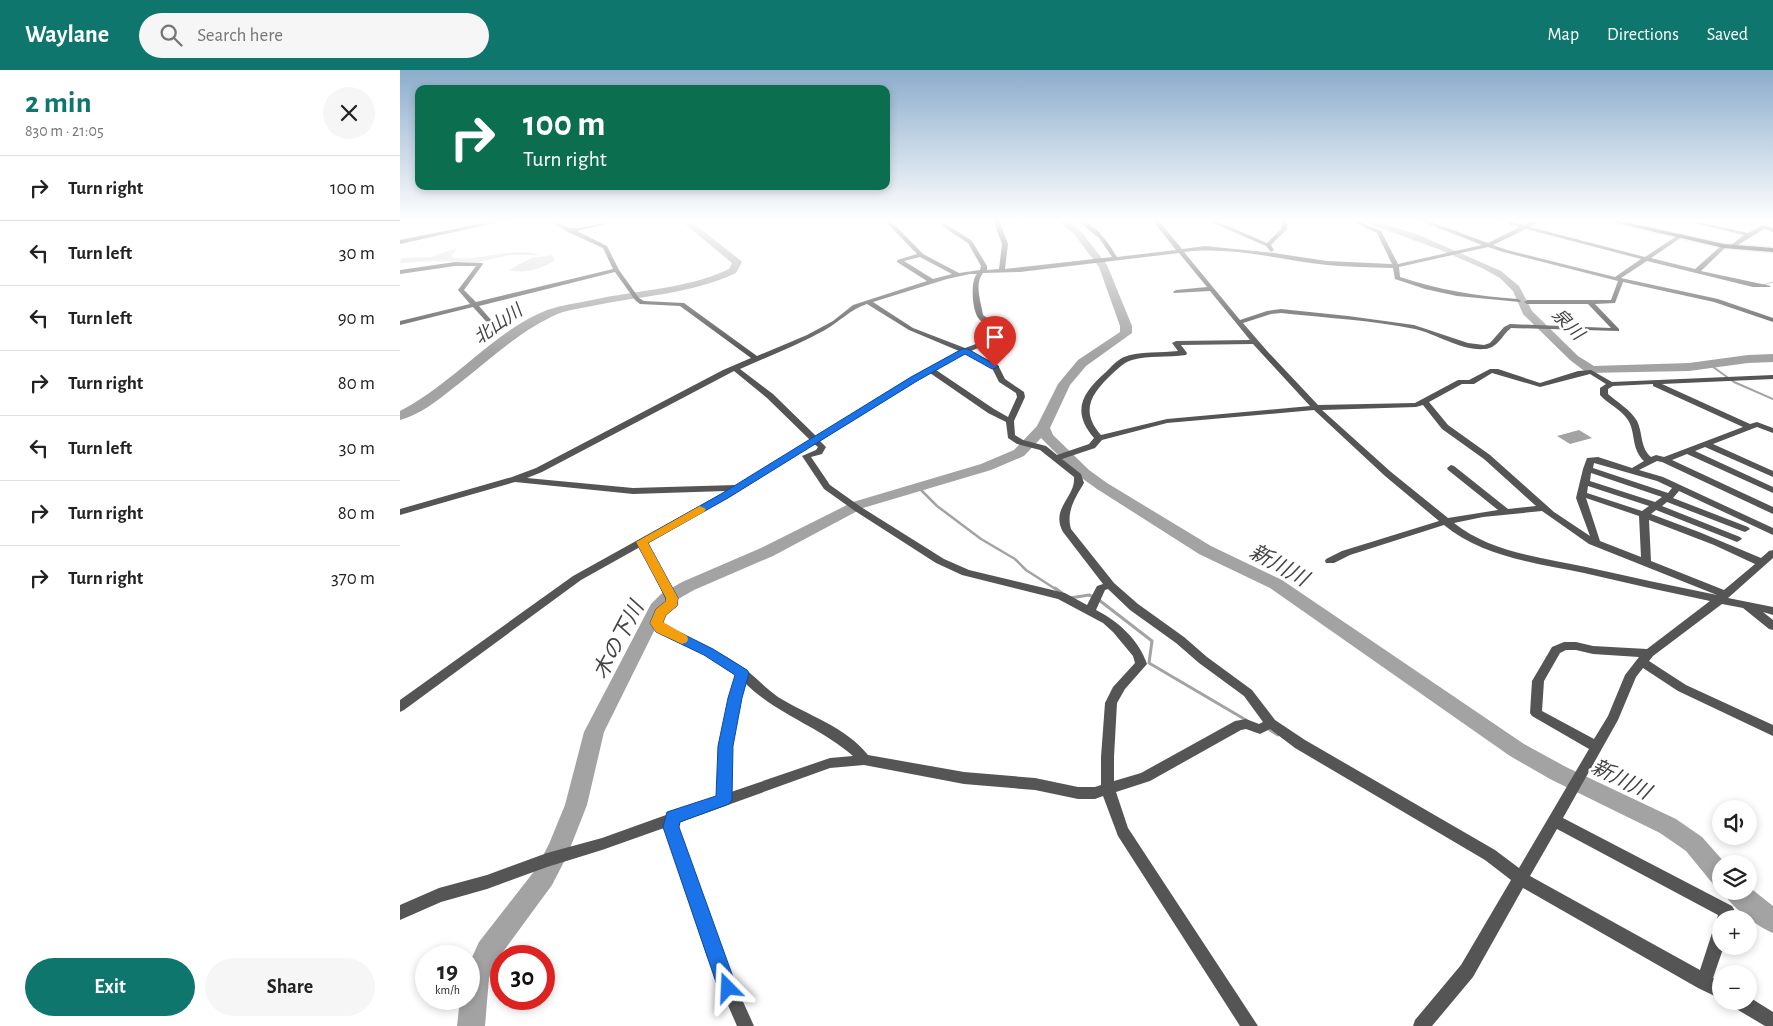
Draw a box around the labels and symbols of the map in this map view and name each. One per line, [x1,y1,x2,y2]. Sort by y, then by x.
water label: 北山川 [471,300,527,348]
water label: 泉川 [1548,304,1589,345]
pin [974,316,1016,367]
water label: 新川川 [1246,540,1314,591]
water label: 木の下川 [589,596,648,682]
water label: 新川川 [1588,755,1656,804]
speed limit sign: 30 [490,945,555,1010]
position arrow [701,961,753,1013]

